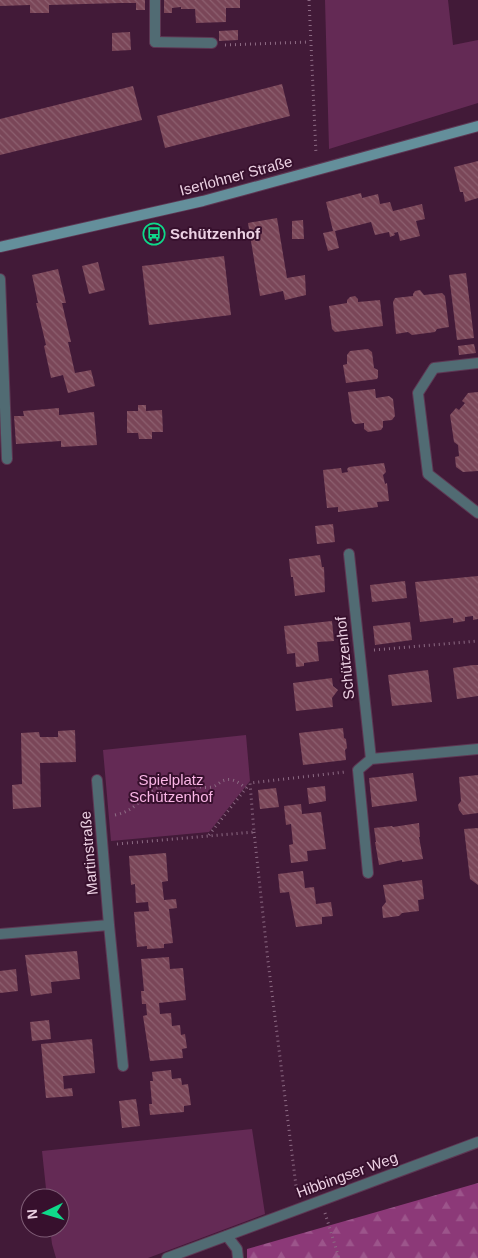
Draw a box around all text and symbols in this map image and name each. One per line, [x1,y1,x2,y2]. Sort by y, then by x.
street label: Iserlohner Straße [178,152,294,199]
bus stop icon: Schützenhof [142,222,166,246]
place label: Schützenhof [170,225,261,242]
street label: Schützenhof [332,615,357,700]
park label: Spielplatz Schützenhof [129,771,214,805]
street label: Martinstraße [76,810,101,896]
street label: Hibbingser Weg [294,1148,400,1201]
north arrow [20,1188,70,1238]
text: N [24,1208,40,1220]

